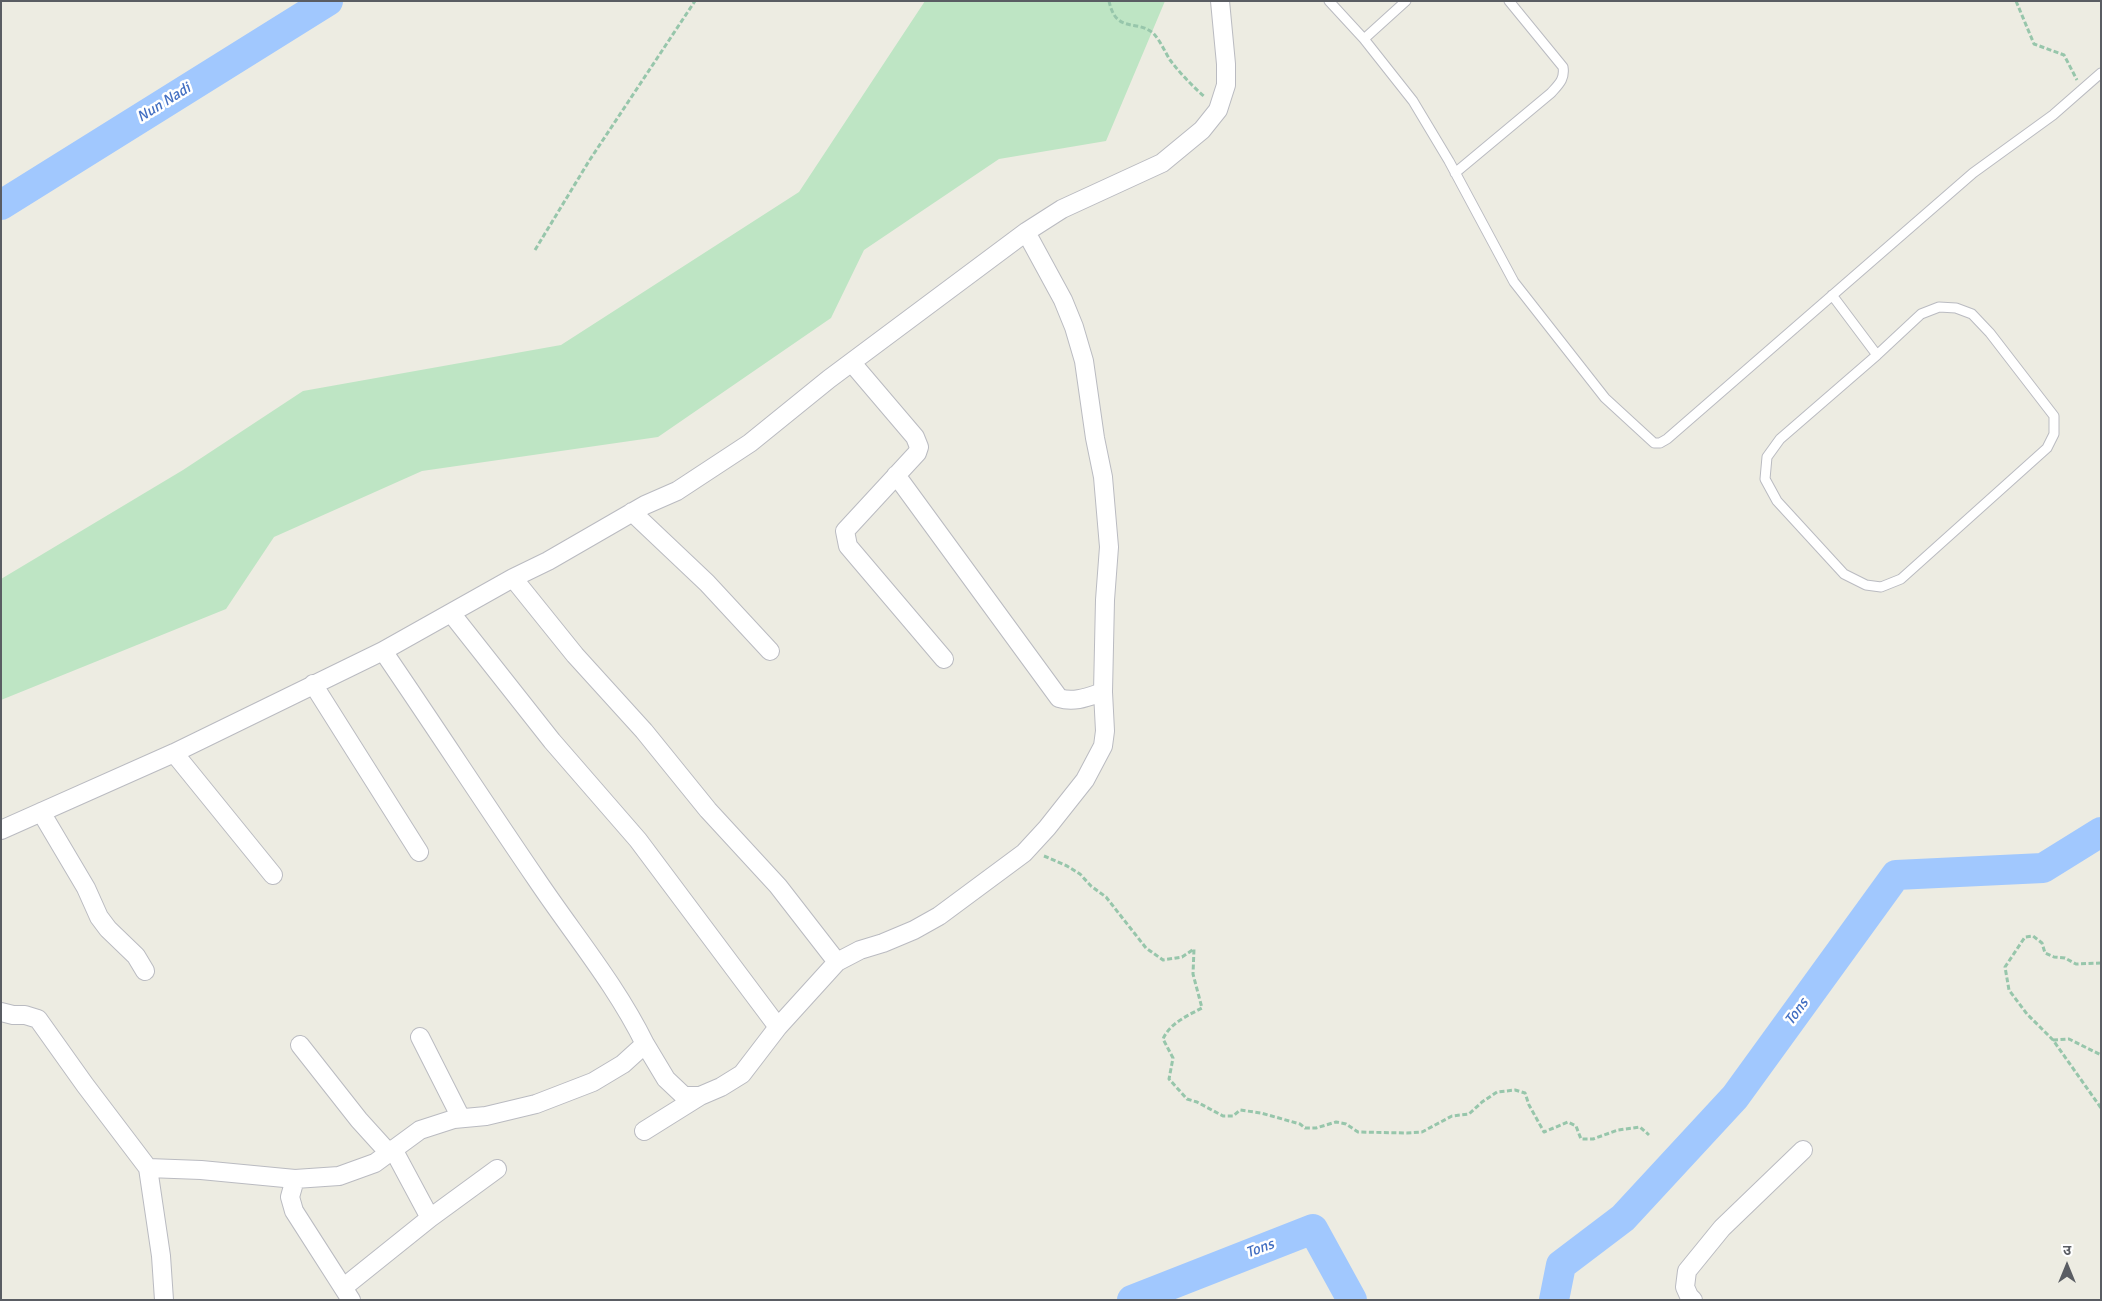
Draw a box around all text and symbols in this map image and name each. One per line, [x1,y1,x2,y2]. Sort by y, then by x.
water label: Nun Nadi [134,80,194,126]
water label: Tons [1781,995,1813,1029]
water label: Tons [1243,1235,1277,1263]
north arrow [2042,1241,2092,1291]
text: उ [2063,1242,2071,1259]

